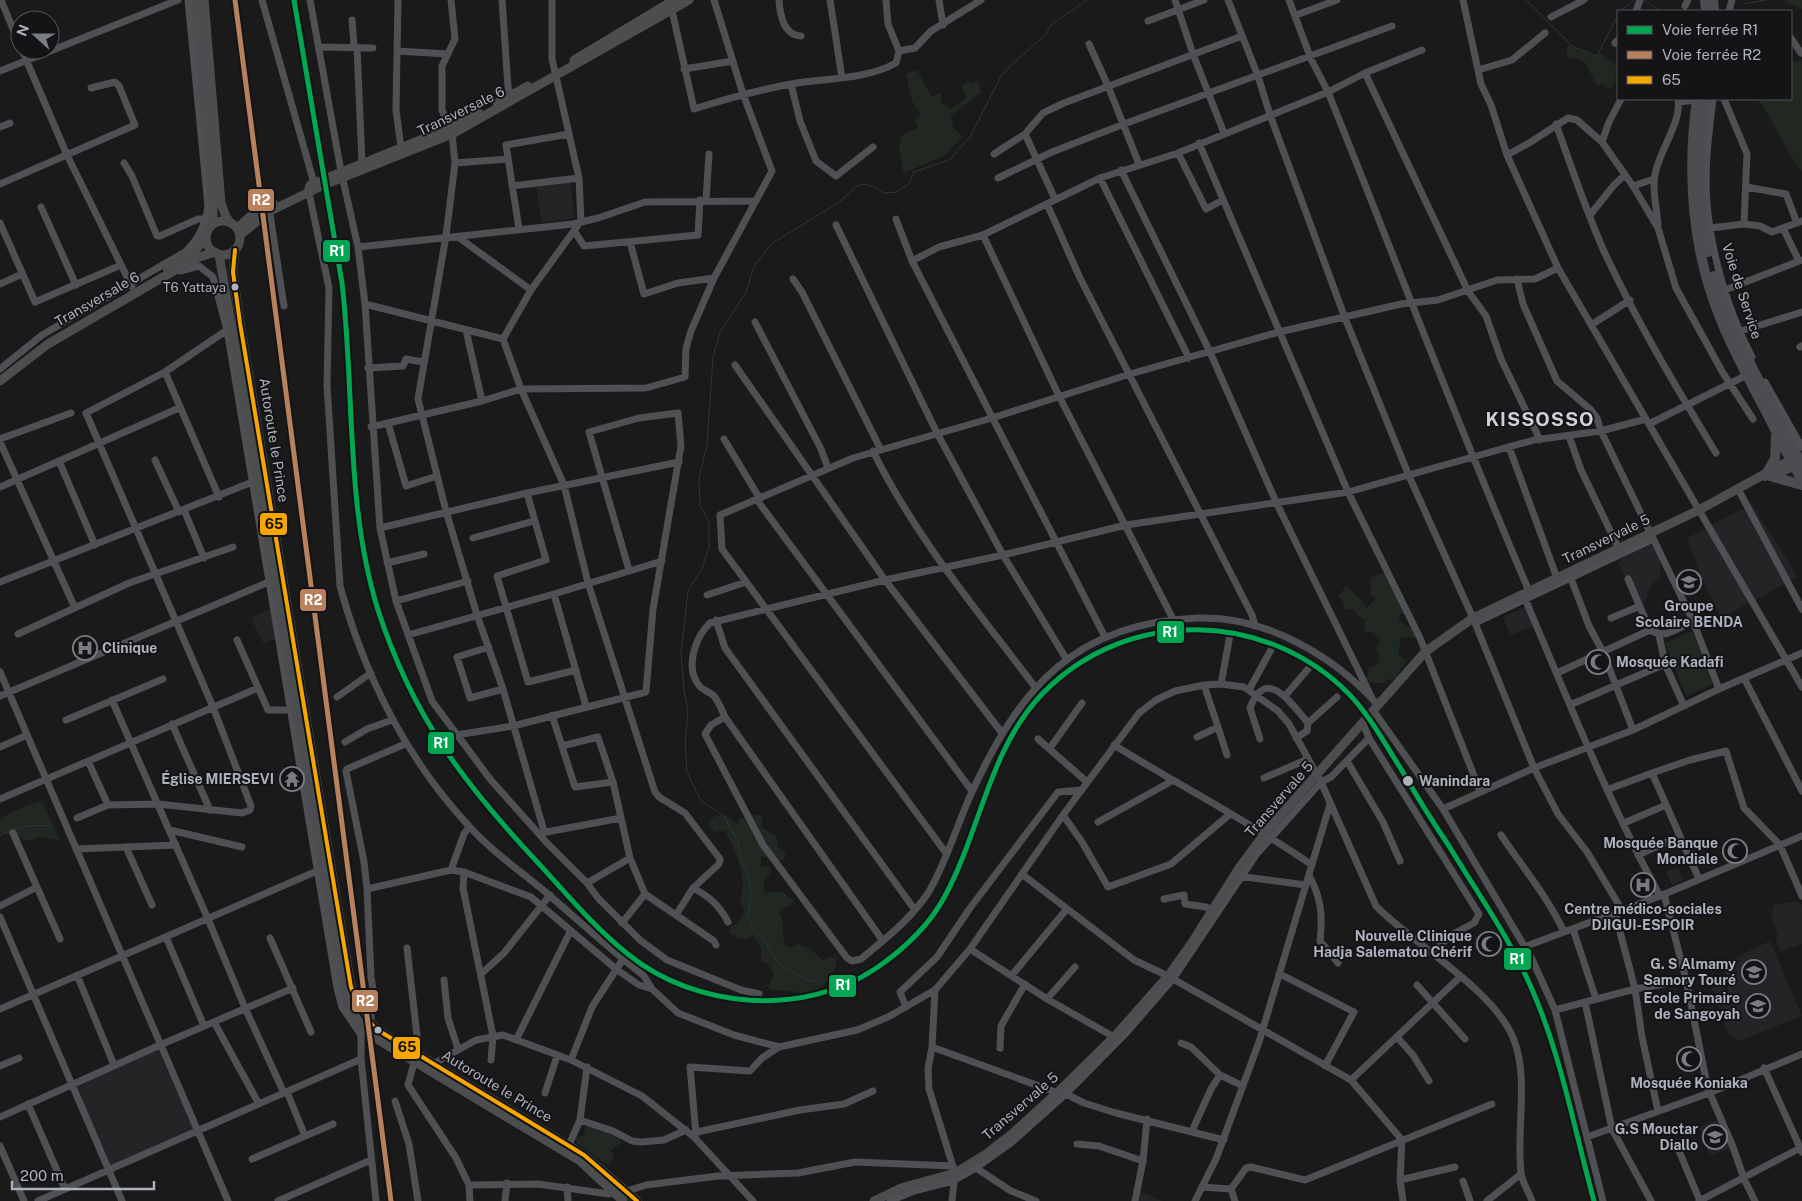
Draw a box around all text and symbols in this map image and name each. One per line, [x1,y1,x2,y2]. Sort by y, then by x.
north arrow [10,10,60,60]
legend [1617,10,1792,100]
text: Voie ferrée R1 [1662,21,1758,38]
text: N [13,22,32,38]
text: Voie ferrée R2 [1662,46,1761,63]
text: 65 [1662,71,1681,88]
street label: Transversale 6 [415,83,507,139]
line badge: R2 [247,188,275,212]
text: R2 [252,192,270,208]
line badge: R1 [322,239,351,263]
street label: Voie de Service [1719,241,1765,341]
text: R1 [329,243,345,259]
street label: Transversale 6 [52,268,142,330]
place label: T6 Yattaya [163,280,226,295]
marker: T6 Yattaya [230,282,240,292]
street label: Autoroute le Prince [256,377,292,503]
district label: KISSOSSO [1485,408,1595,430]
street label: Transvervale 5 [1560,511,1652,567]
line badge: 65 [259,512,288,536]
text: 65 [265,516,283,532]
school or university icon: Groupe Scolaire BENDA [1676,569,1702,595]
line badge: R2 [299,588,327,612]
text: R2 [304,592,322,608]
place label: Groupe Scolaire BENDA [1635,598,1743,630]
line badge: R1 [1156,620,1185,644]
text: R1 [1162,624,1178,640]
hospital icon: Clinique [72,635,98,661]
place label: Clinique [102,640,157,656]
mosque icon: Mosquée Kadafi [1585,649,1611,675]
place label: Mosquée Kadafi [1616,654,1723,670]
line badge: R1 [427,731,455,755]
text: R1 [433,735,449,751]
street label: Transvervale 5 [1242,758,1316,840]
temple icon: Église MIERSEVI [279,766,305,792]
place label: Église MIERSEVI [161,770,274,787]
place label: Wanindara [1419,773,1490,789]
marker: Wanindara [1401,774,1415,788]
place label: Mosquée Banque Mondiale [1603,835,1718,867]
mosque icon: Mosquée Banque Mondiale [1722,838,1748,864]
hospital icon: Centre médico-sociales DJIGUI-ESPOIR [1630,872,1656,898]
place label: Centre médico-sociales DJIGUI-ESPOIR [1564,901,1722,933]
place label: Nouvelle Clinique Hadja Salematou Chérif [1313,928,1472,960]
mosque icon: Nouvelle Clinique Hadja Salematou Chérif [1476,931,1502,957]
line badge: R1 [1503,947,1532,971]
text: R1 [1509,951,1525,967]
place label: G. S Almamy Samory Touré [1643,956,1736,988]
school or university icon: G. S Almamy Samory Touré [1741,959,1767,985]
line badge: R1 [828,974,857,998]
text: R1 [835,977,851,993]
line badge: R2 [351,989,379,1013]
place label: Ecole Primaire de Sangoyah [1643,990,1740,1022]
text: R2 [356,993,374,1009]
school or university icon: Ecole Primaire de Sangoyah [1745,993,1771,1019]
unlabelled marker [373,1025,383,1035]
line badge: 65 [392,1036,421,1060]
text: 65 [398,1039,416,1055]
mosque icon: Mosquée Koniaka [1676,1046,1702,1072]
street label: Autoroute le Prince [439,1047,555,1125]
street label: Transvervale 5 [979,1069,1061,1143]
place label: Mosquée Koniaka [1630,1075,1748,1091]
place label: G.S Mouctar Diallo [1615,1121,1698,1153]
school or university icon: G.S Mouctar Diallo [1702,1124,1728,1150]
scale bar [12,1158,155,1190]
text: 200 m [20,1167,64,1184]

